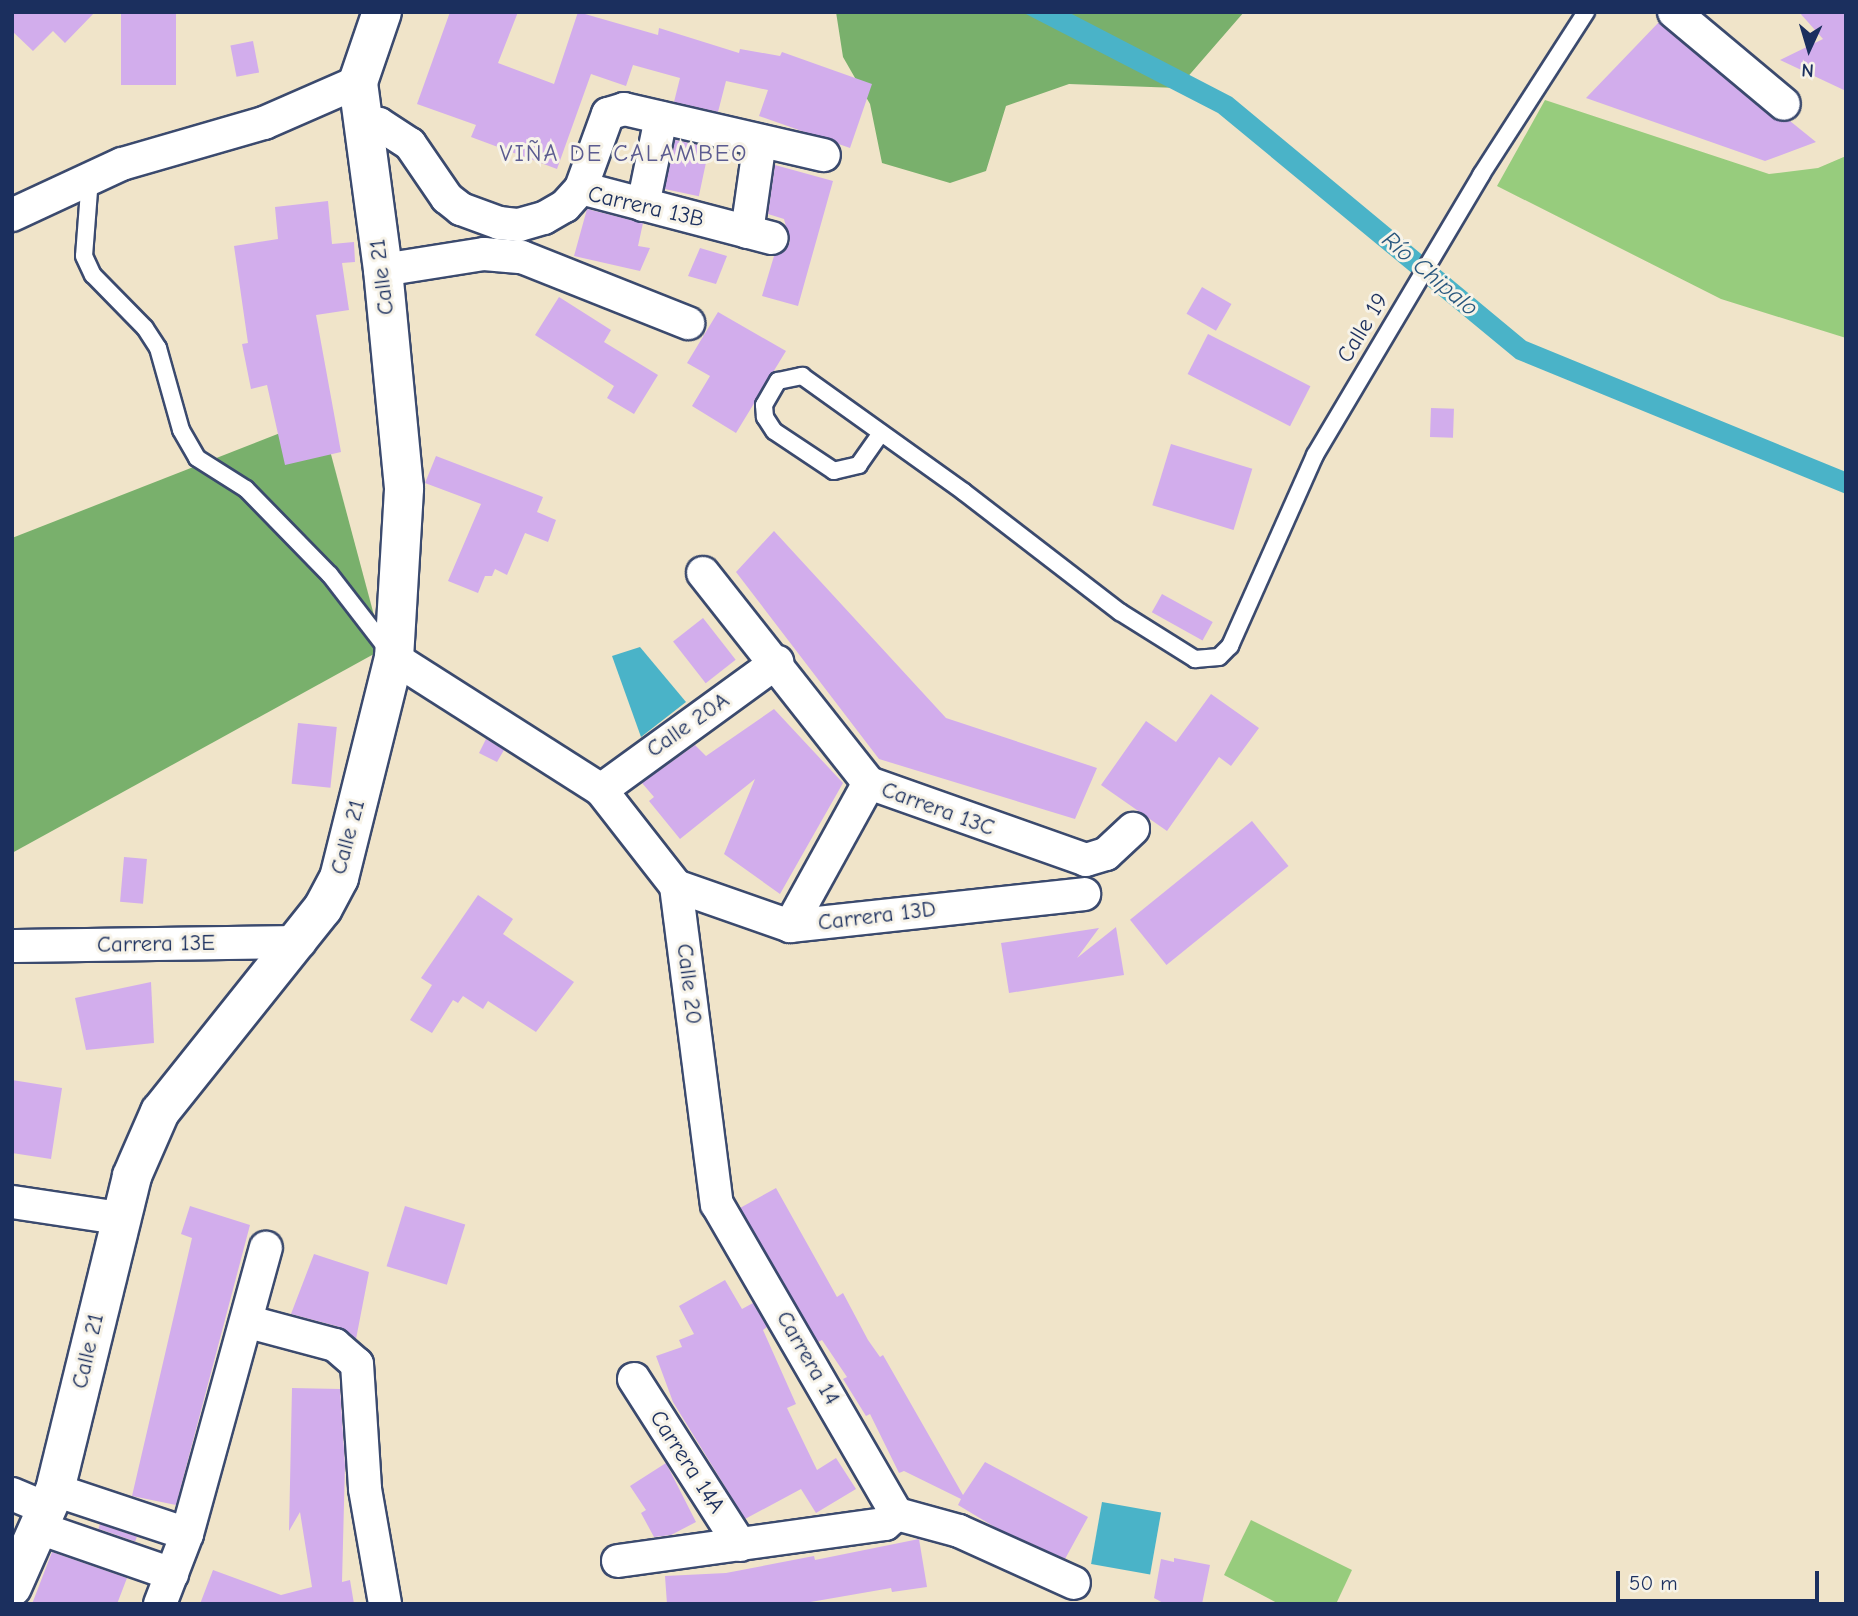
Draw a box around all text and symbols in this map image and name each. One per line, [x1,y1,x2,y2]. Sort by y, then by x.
north arrow [1774,14,1844,84]
text: N [1801,59,1814,81]
district label: VIÑA DE CALAMBEO [502,140,746,168]
street label: Carrera 13B [585,180,707,234]
water label: Río Chipalo [1376,226,1484,322]
street label: Calle 21 [364,237,400,317]
street label: Calle 19 [1331,288,1395,368]
street label: Calle 20A [641,687,735,763]
street label: Carrera 13C [878,776,998,842]
street label: Calle 21 [325,797,371,877]
street label: Carrera 13D [816,895,938,937]
street label: Carrera 13E [97,929,215,959]
street label: Calle 20 [670,942,708,1026]
street label: Carrera 14 [770,1306,846,1410]
street label: Calle 21 [66,1311,110,1391]
street label: Carrera 14A [644,1405,730,1519]
scale bar [1620,1556,1823,1600]
text: 50 m [1629,1571,1678,1595]

